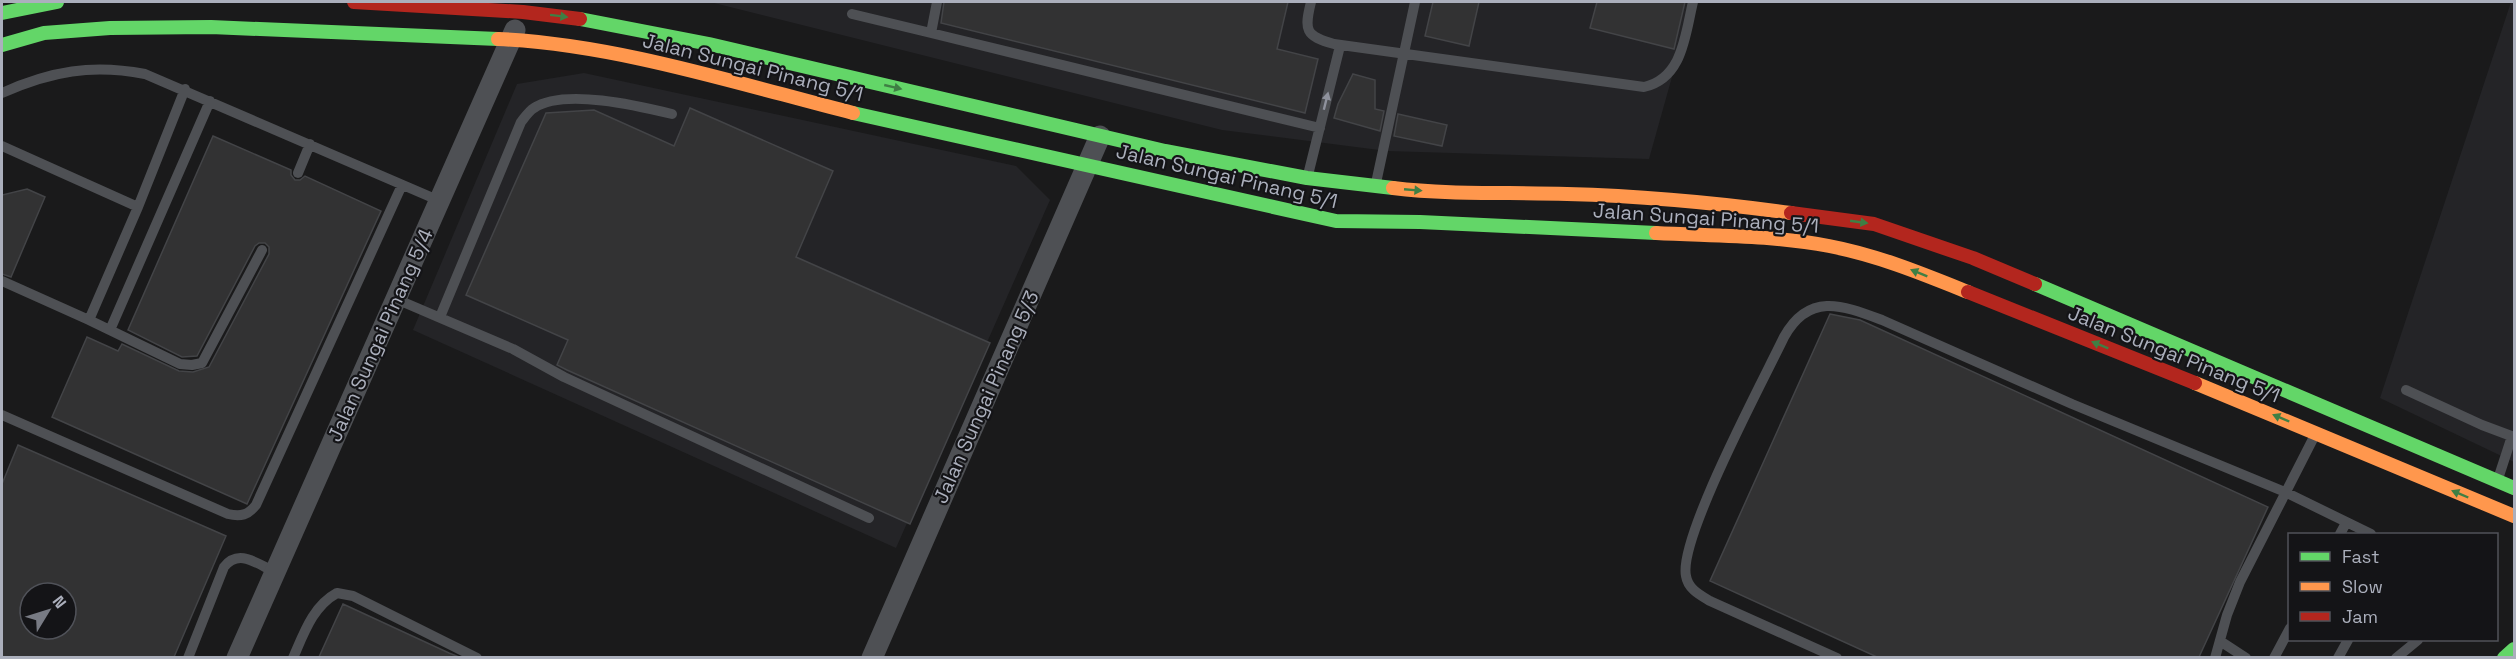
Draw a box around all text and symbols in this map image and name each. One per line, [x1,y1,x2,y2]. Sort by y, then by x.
one-way arrow [549,12,568,21]
street label: Jalan Sungai Pinang 5/1 [640,27,866,107]
one-way arrow [884,83,902,93]
one-way arrow [1322,92,1332,110]
street label: Jalan Sungai Pinang 5/1 [1114,138,1340,214]
one-way arrow [1404,185,1423,195]
street label: Jalan Sungai Pinang 5/1 [1592,197,1820,239]
one-way arrow [1849,217,1868,226]
street label: Jalan Sungai Pinang 5/4 [321,224,439,446]
one-way arrow [1909,268,1927,278]
street label: Jalan Sungai Pinang 5/3 [927,287,1045,507]
street label: Jalan Sungai Pinang 5/1 [2064,300,2284,408]
one-way arrow [2090,340,2108,350]
one-way arrow [2271,413,2289,423]
one-way arrow [2452,489,2469,498]
legend [2288,533,2498,641]
text: Fast [2342,545,2379,568]
text: Slow [2342,575,2383,598]
north arrow [18,581,78,641]
text: N [48,591,71,613]
text: Jam [2342,605,2378,628]

